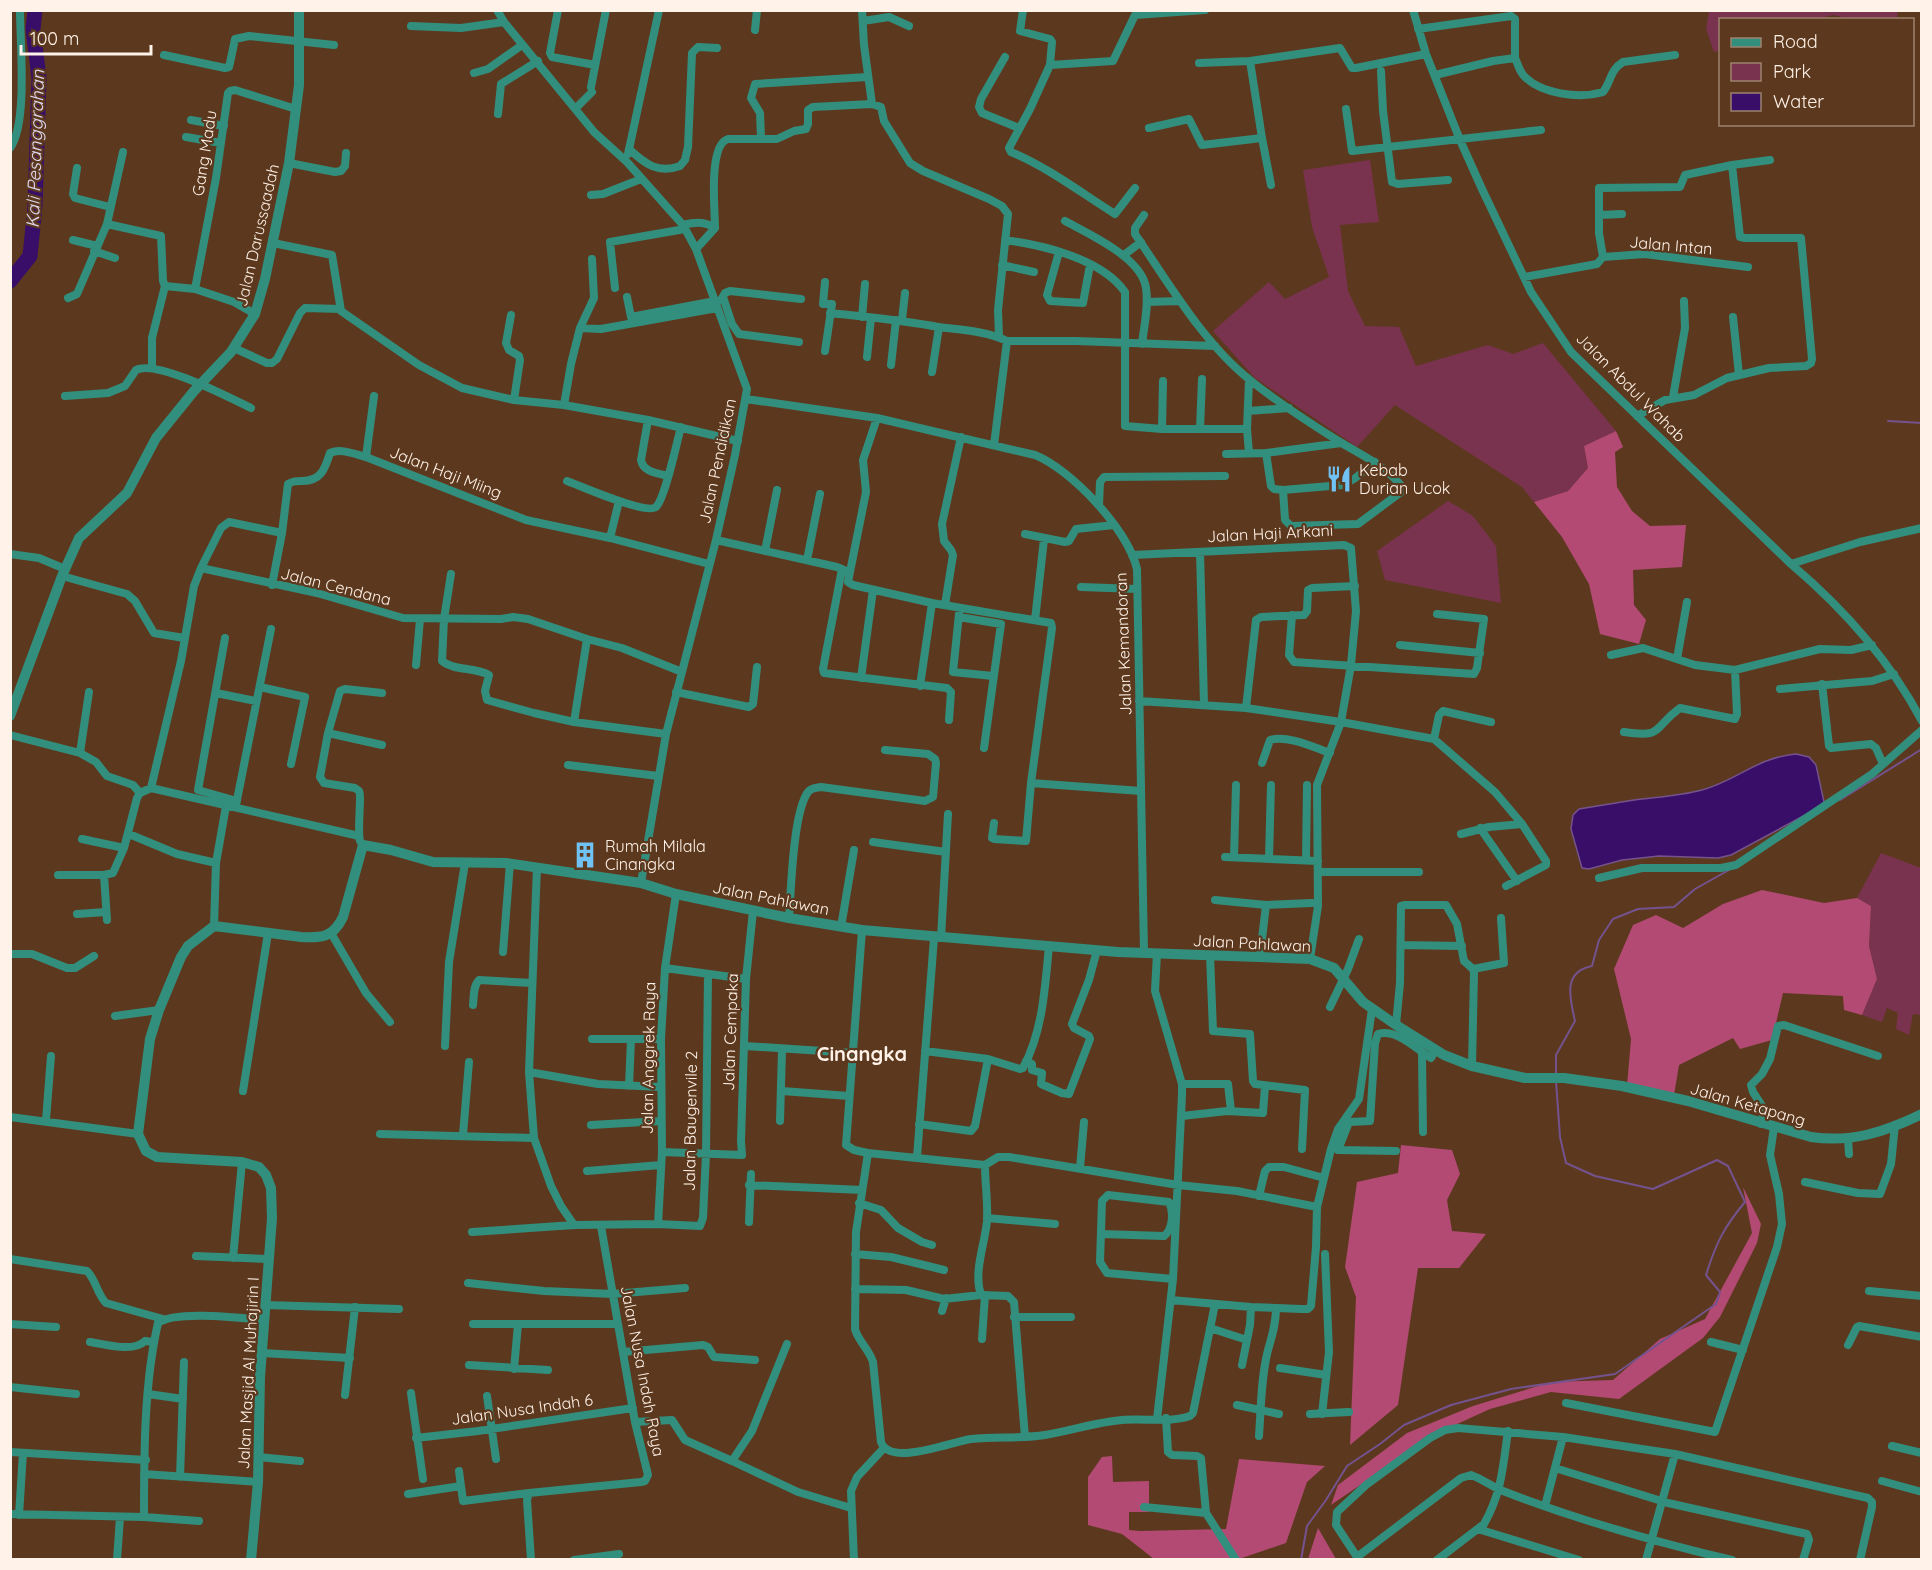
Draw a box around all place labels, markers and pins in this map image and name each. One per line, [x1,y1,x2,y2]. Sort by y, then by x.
place label: Kebab Durian Ucok [1359,460,1450,498]
restaurant icon: Kebab Durian Ucok [1324,464,1354,494]
place label: Rumah Milala Cinangka [605,836,706,874]
building icon: Rumah Milala Cinangka [570,840,600,870]

